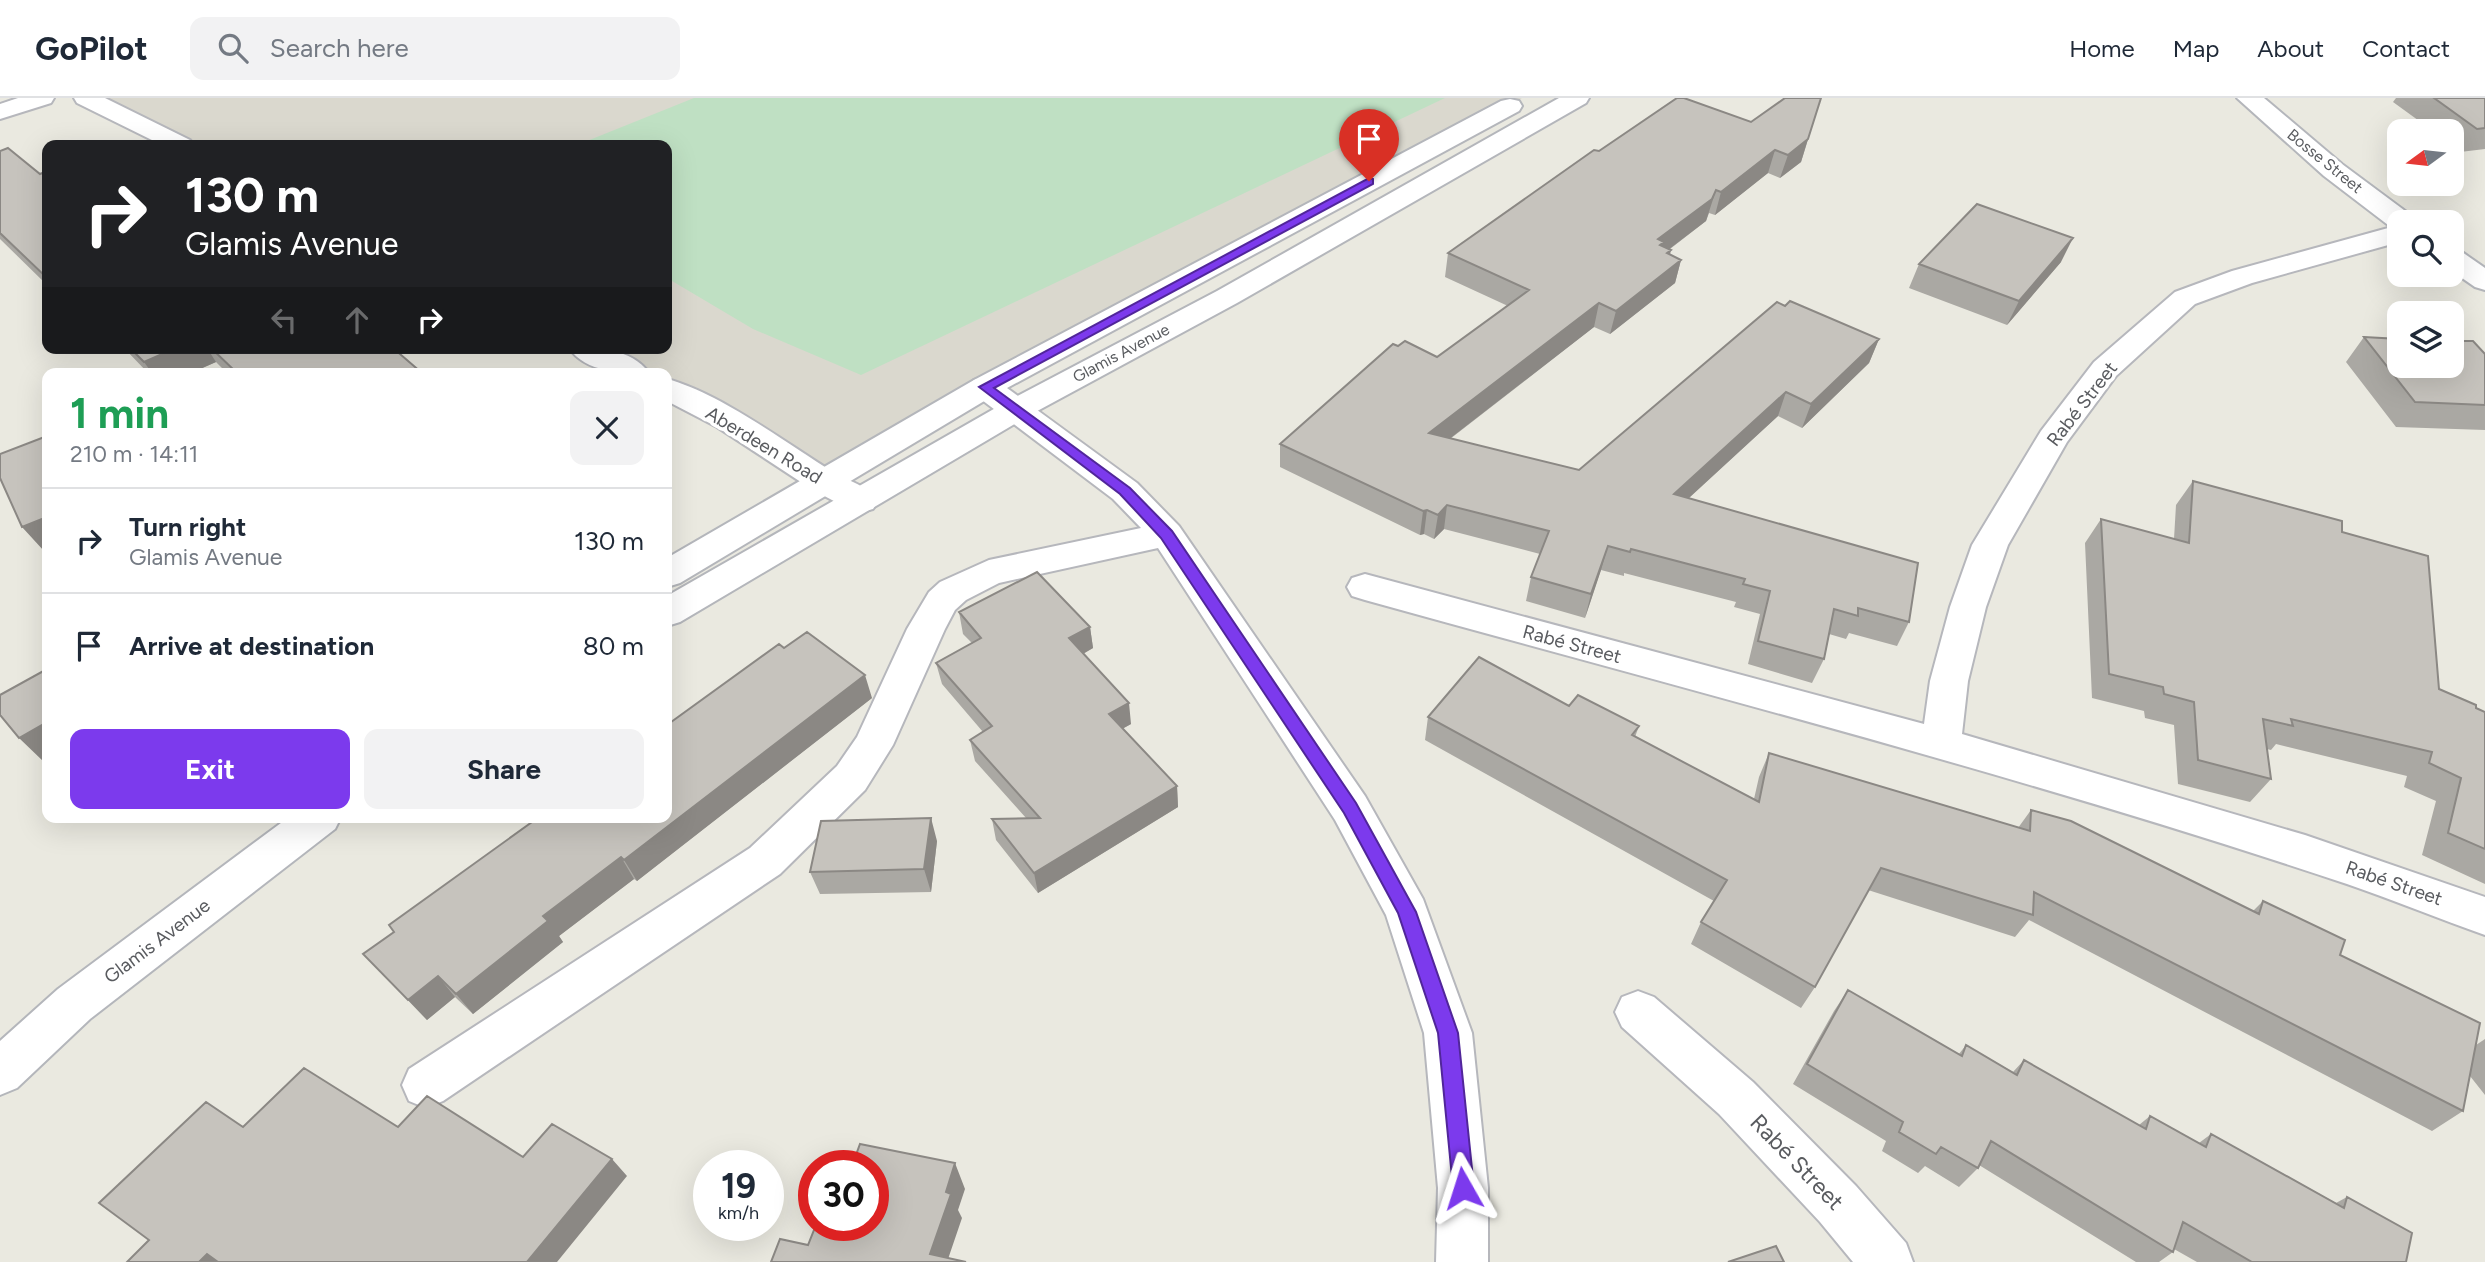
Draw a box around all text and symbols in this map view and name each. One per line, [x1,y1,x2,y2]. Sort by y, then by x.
search box [190,17,680,80]
text: GoPilot [35,29,148,68]
icon: search [214,29,252,67]
text: Search here [270,32,409,64]
text: Home [2069,34,2135,63]
text: Map [2173,34,2219,63]
text: About [2257,34,2324,63]
text: Contact [2362,34,2450,63]
pin [1339,109,1399,181]
north arrow [2387,119,2464,196]
map controls [2387,119,2464,378]
icon: arrive [1350,120,1388,158]
street label: Bosse Street [2283,125,2367,197]
text: 130 m [185,165,319,224]
icon: right [70,168,161,259]
button: search [2387,210,2464,287]
text: Glamis Avenue [185,225,398,263]
icon: left [265,301,303,339]
icon: ahead [338,301,376,339]
icon: right [411,301,449,339]
button: layers [2387,301,2464,378]
street label: Glamis Avenue [1069,319,1173,386]
street label: Rabé Street [2042,357,2122,451]
text: 1 min [70,388,169,439]
button: close [570,391,644,465]
street label: Aberdeen Road [702,401,826,489]
text: 210 m · 14:11 [70,440,198,468]
text: Turn right [129,511,246,543]
icon: right [70,522,108,560]
text: 130 m [574,525,644,557]
text: Glamis Avenue [129,543,282,571]
street label: Rabé Street [1520,620,1624,668]
icon: arrive [70,627,108,665]
text: Arrive at destination [129,630,374,662]
text: 80 m [583,630,644,662]
button: Exit [70,729,350,809]
button: Share [364,729,644,809]
street label: Rabé Street [2342,856,2446,910]
street label: Glamis Avenue [99,894,215,988]
street label: Rabé Street [1744,1108,1850,1216]
speed limit sign: 30 [798,1150,889,1241]
position arrow [1426,1151,1500,1225]
text: 19 [721,1165,756,1207]
text: km/h [718,1202,759,1224]

